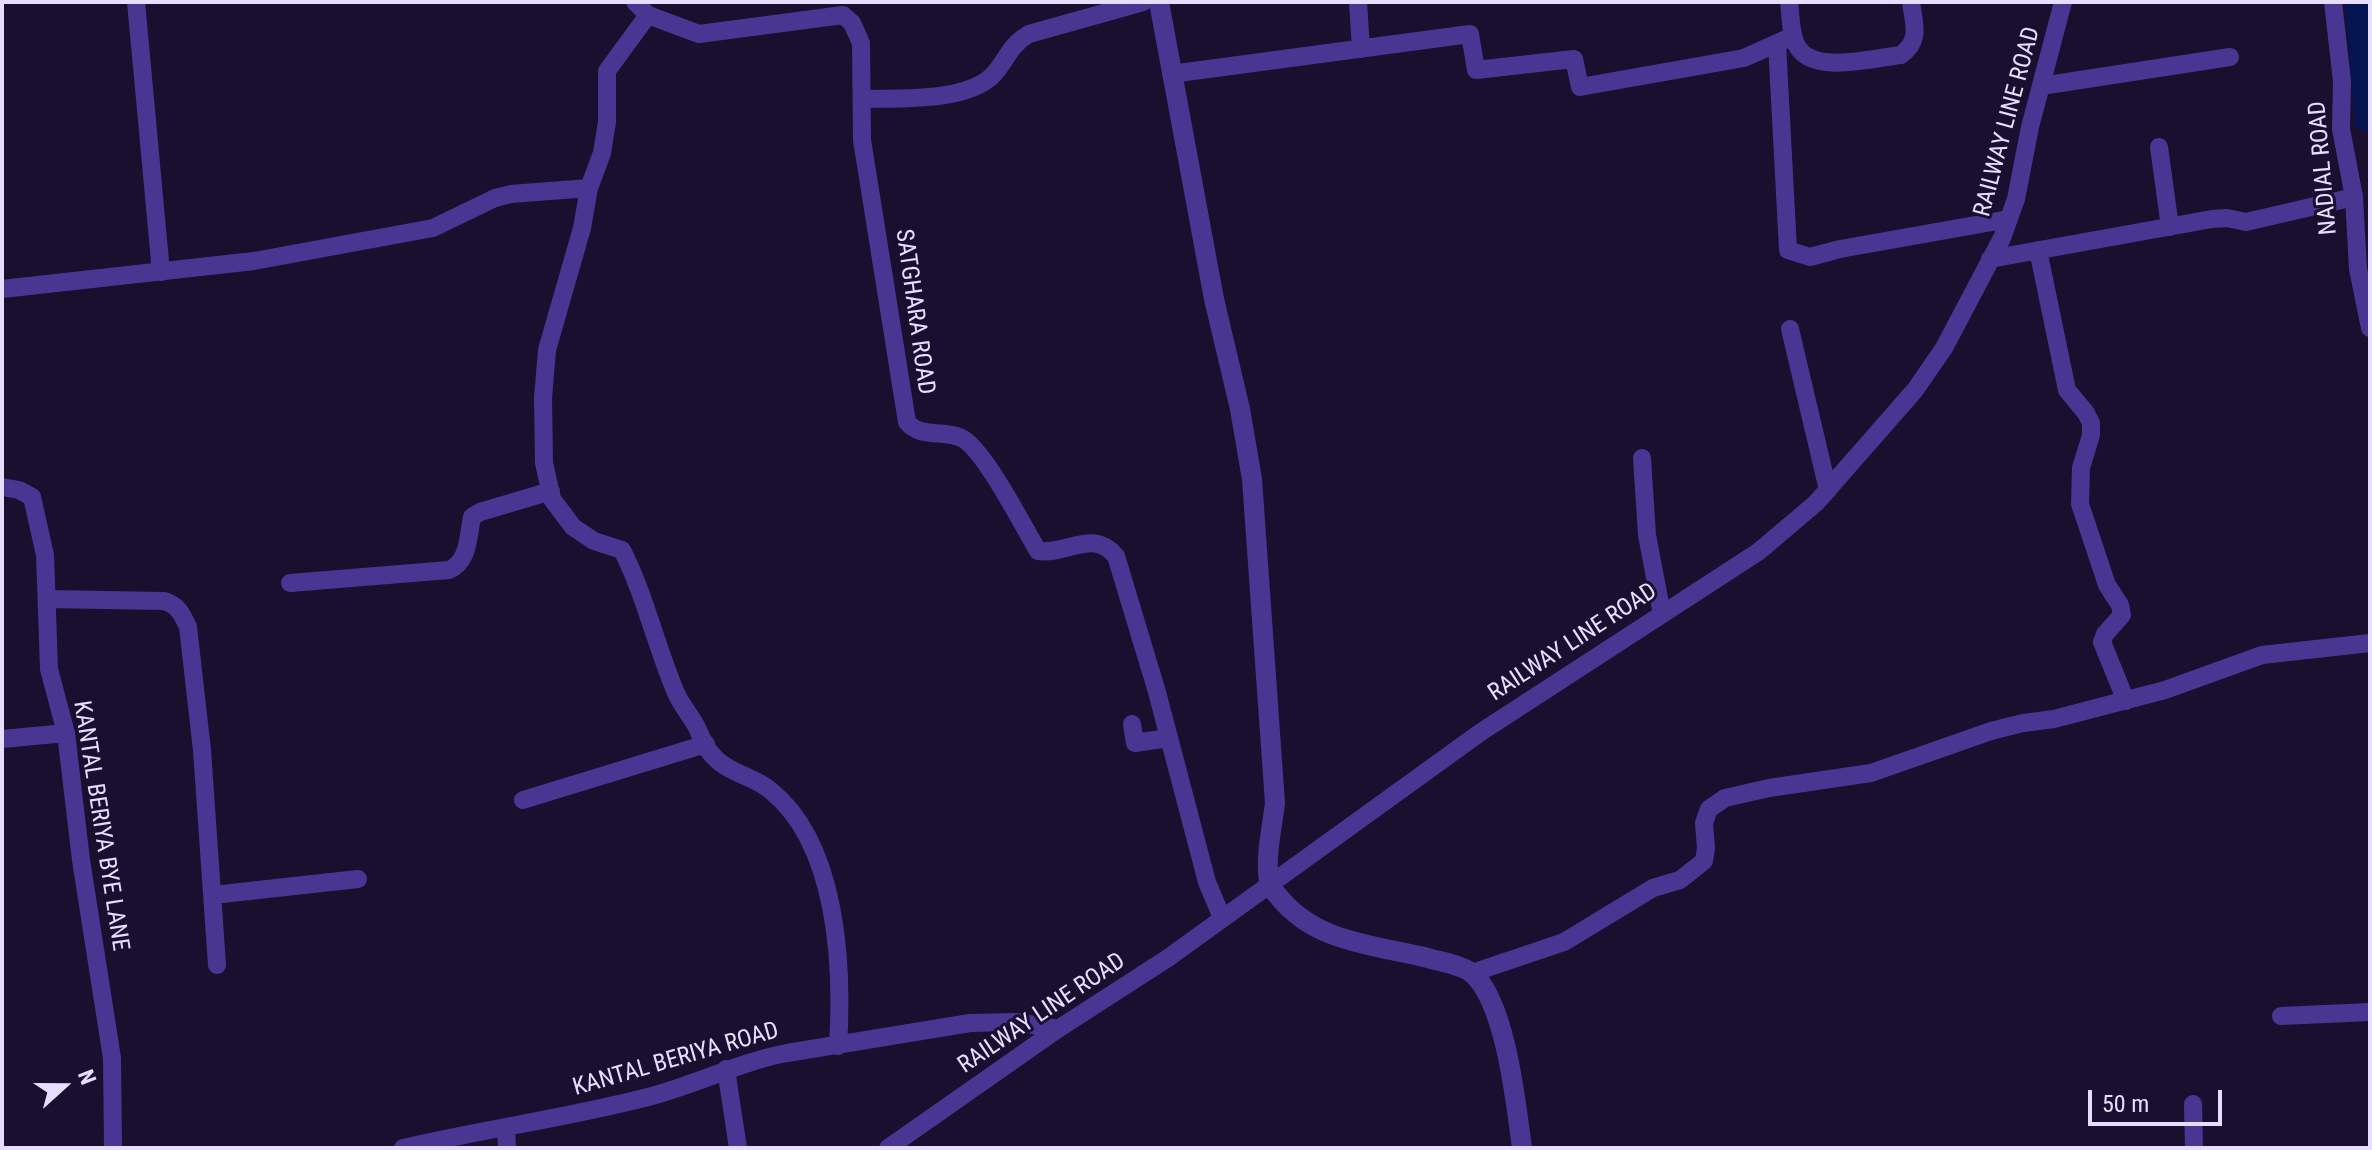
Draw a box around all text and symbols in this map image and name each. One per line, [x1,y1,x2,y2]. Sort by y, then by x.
street label: RAILWAY LINE ROAD [1969,24,2047,220]
street label: NADIAL ROAD [2304,100,2344,236]
street label: SATGHARA ROAD [888,228,940,396]
street label: RAILWAY LINE ROAD [1483,578,1663,708]
street label: KANTAL BERIYA BYE LANE [66,699,134,953]
street label: RAILWAY LINE ROAD [953,948,1131,1080]
street label: KANTAL BERIYA ROAD [570,1017,782,1103]
north arrow [24,1046,104,1126]
text: N [73,1066,101,1088]
scale bar [2092,1074,2226,1124]
text: 50 m [2102,1090,2149,1118]

